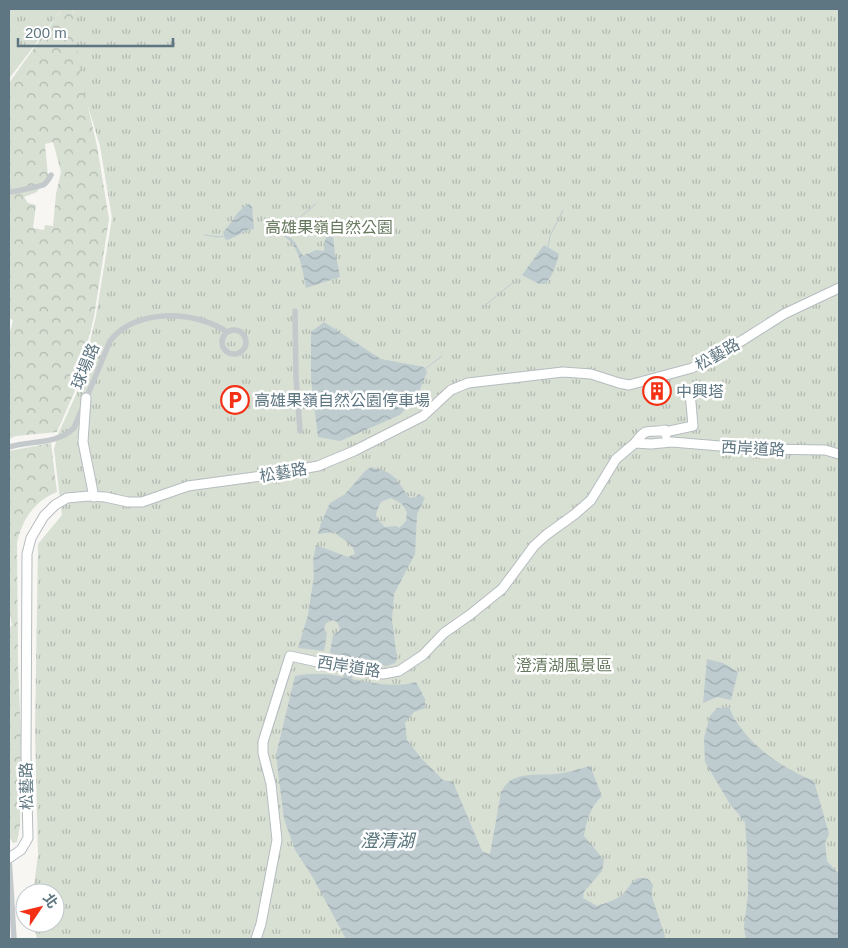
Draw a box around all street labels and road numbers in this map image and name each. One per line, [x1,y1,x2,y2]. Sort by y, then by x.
street label: 松藝路 [692,335,742,374]
street label: 球場路 [69,341,102,392]
street label: 西岸道路 [721,438,785,459]
street label: 松藝路 [258,460,308,485]
street label: 西岸道路 [316,653,382,680]
street label: 松藝路 [18,762,35,810]

